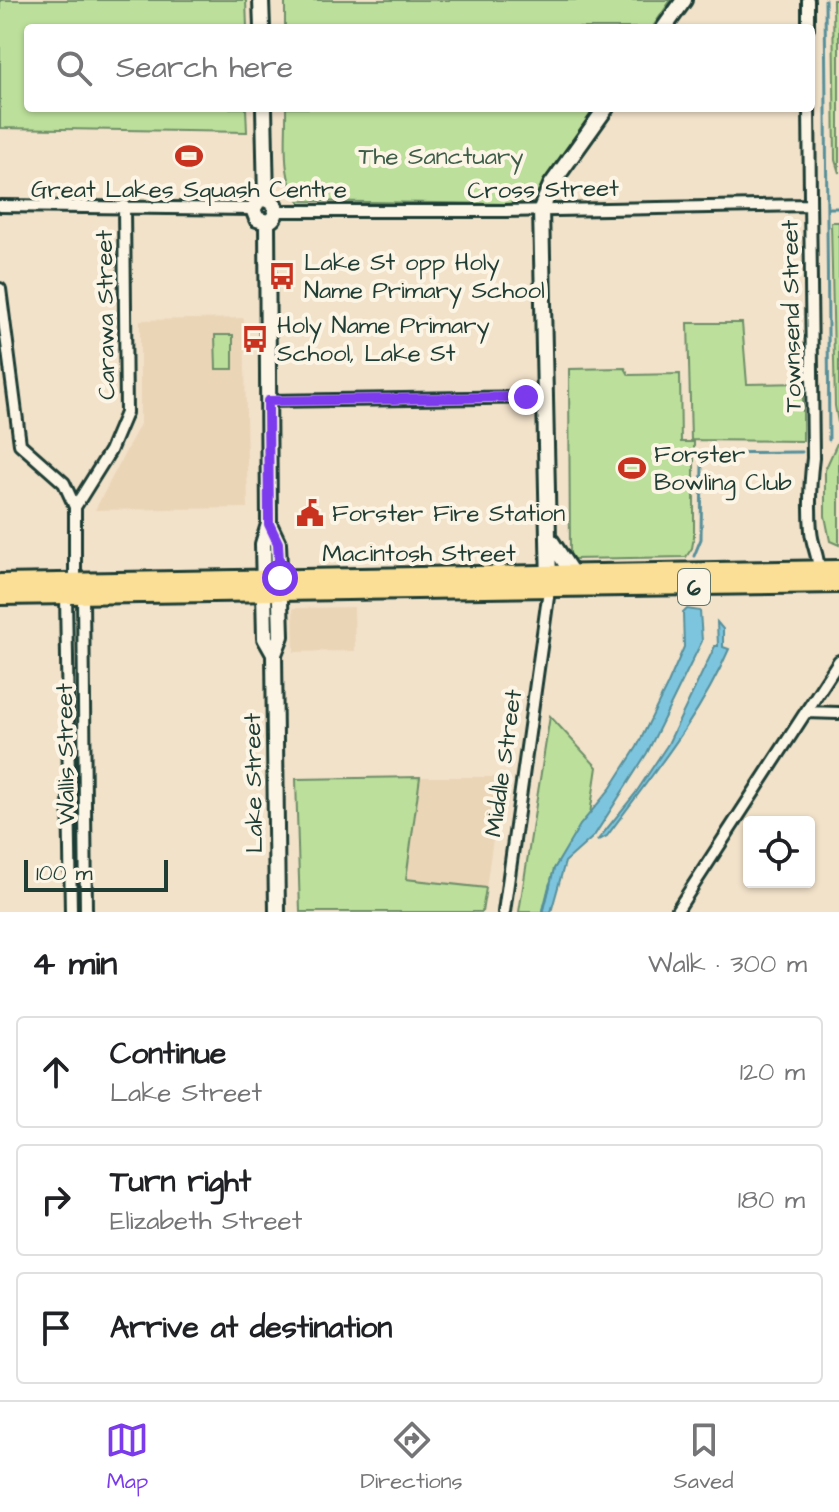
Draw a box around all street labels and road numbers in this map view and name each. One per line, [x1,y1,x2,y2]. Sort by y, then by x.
street label: Cross Street [467,172,619,208]
street label: Townsend Street [773,219,811,413]
street label: Carawa Street [88,229,124,400]
street label: Macintosh Street [322,537,516,571]
road number: 6 [678,569,710,605]
street label: Wallis Street [48,683,84,825]
street label: Middle Street [477,687,531,839]
street label: Lake Street [236,712,272,853]

